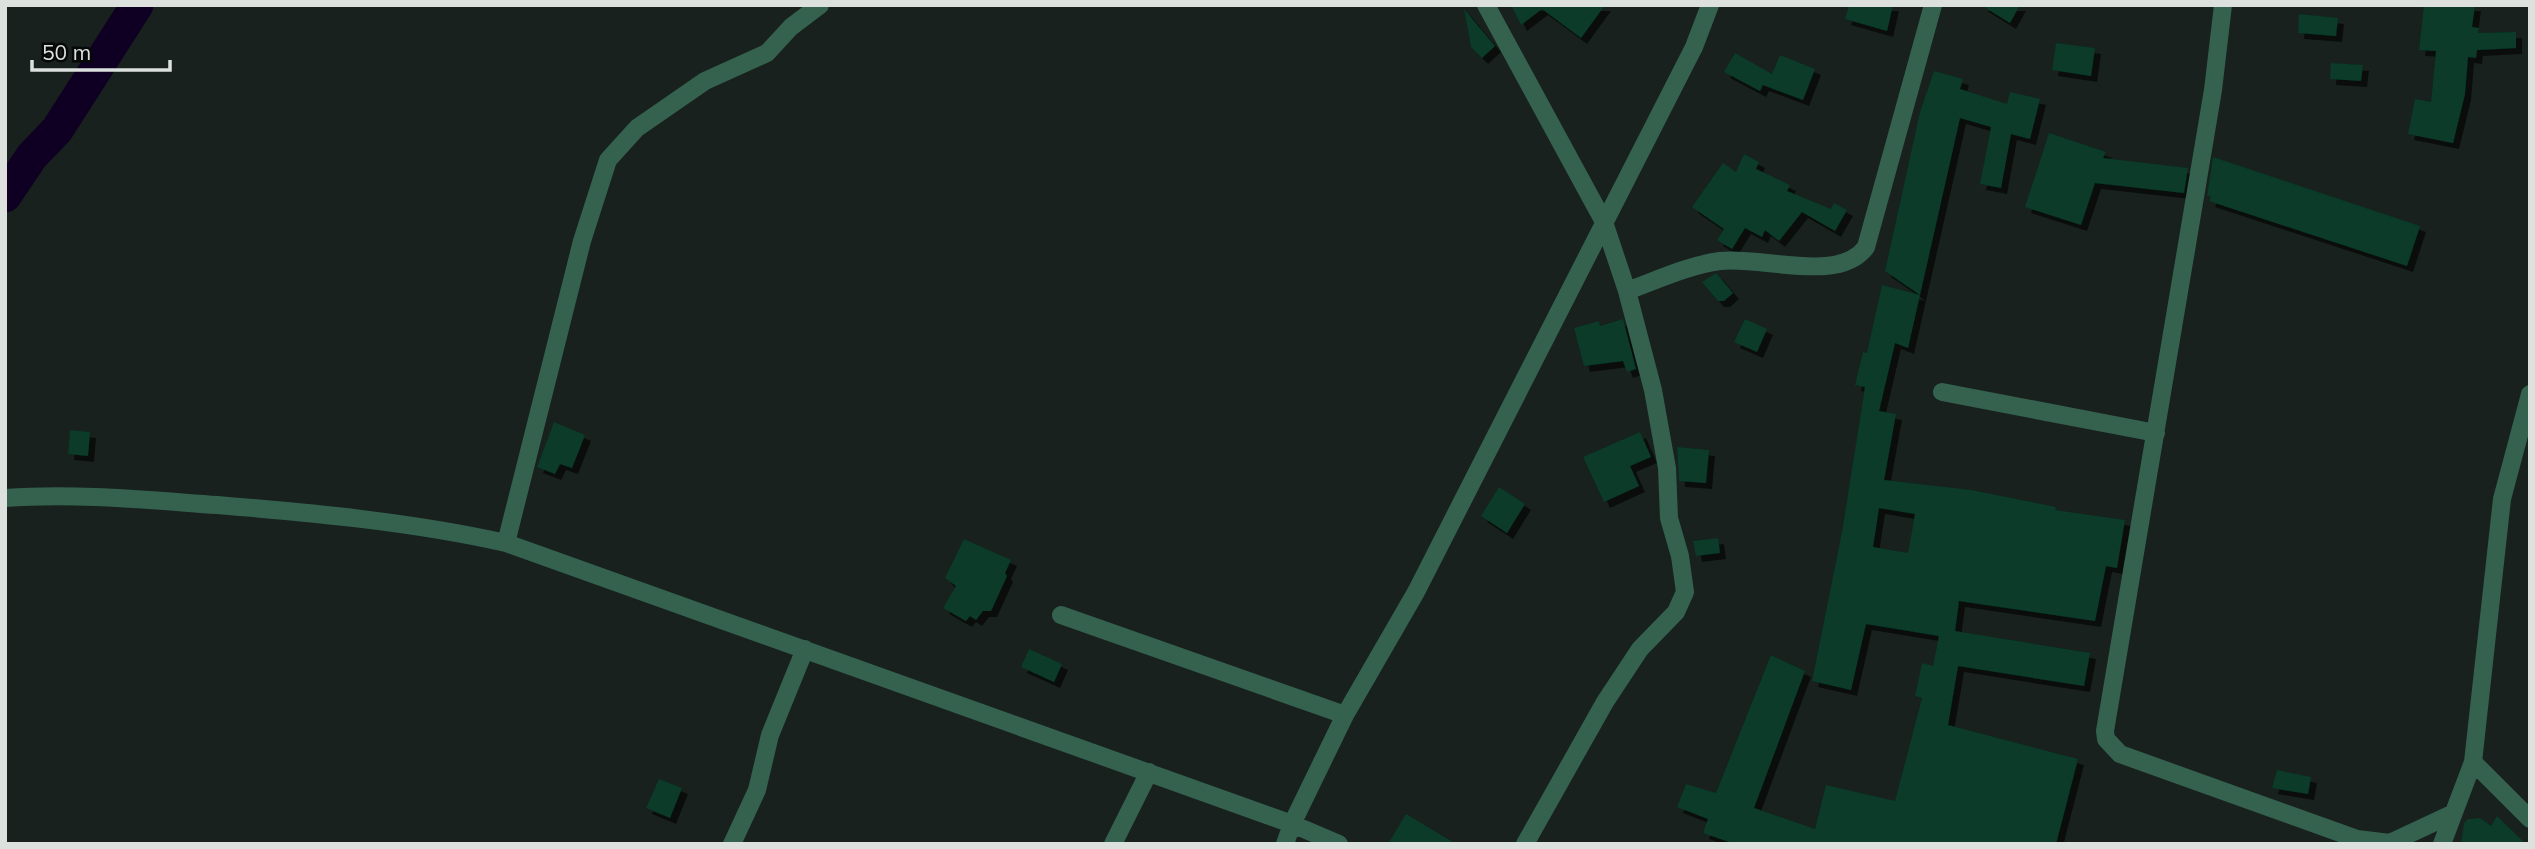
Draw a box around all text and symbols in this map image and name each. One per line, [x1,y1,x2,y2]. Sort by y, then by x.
scale bar [32,28,170,72]
text: 50 m [42,39,91,65]

